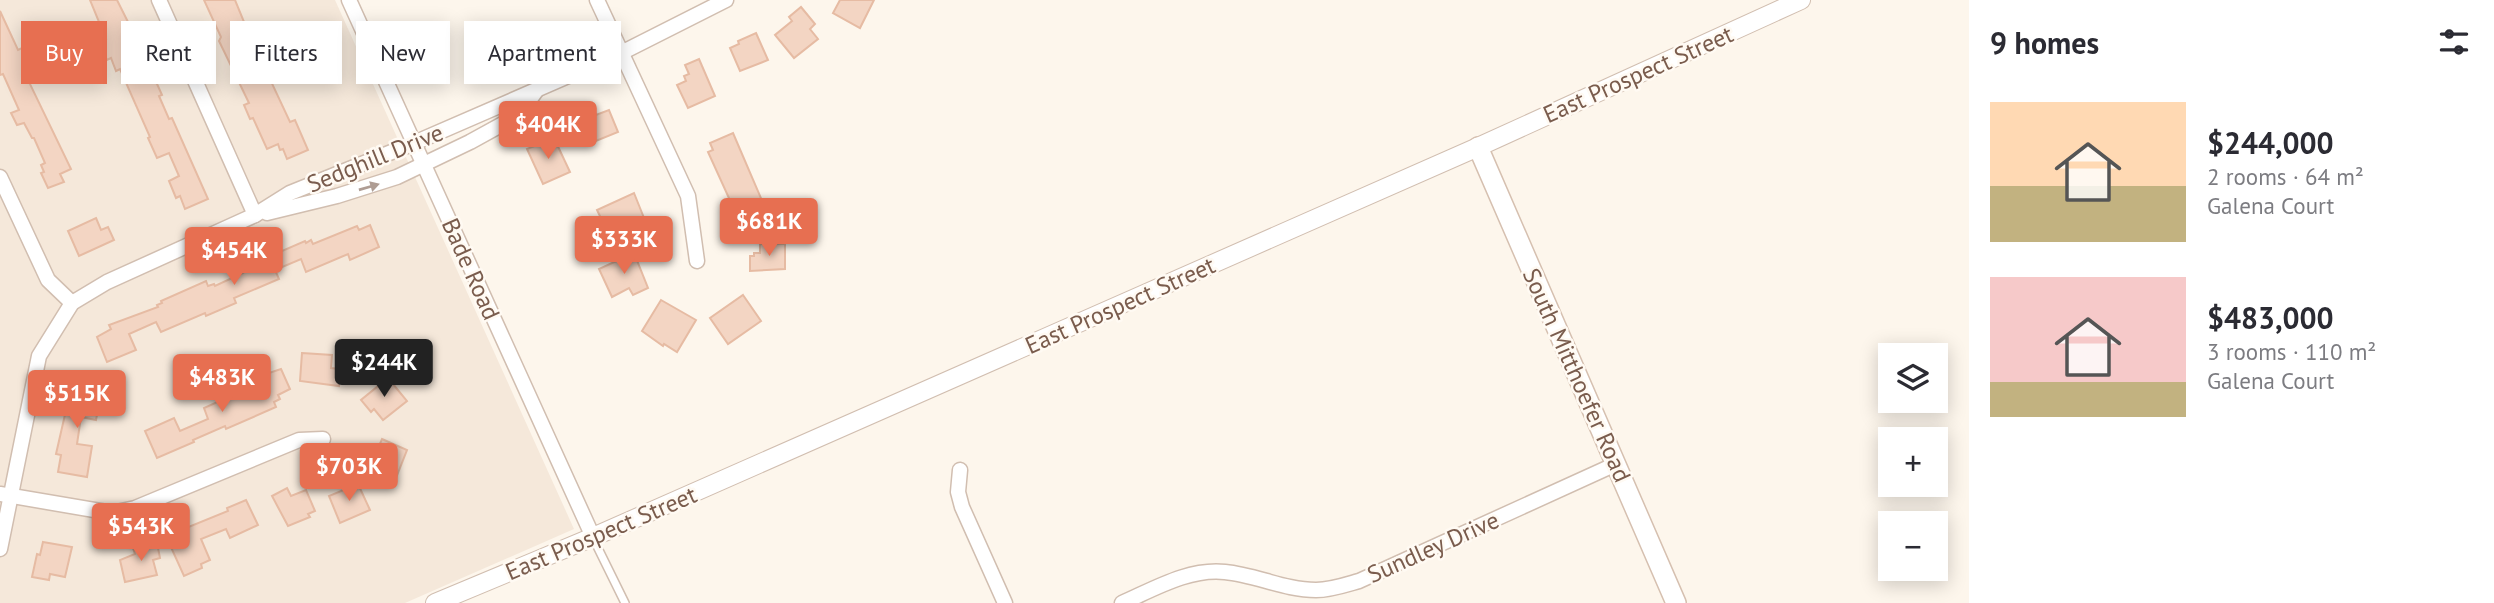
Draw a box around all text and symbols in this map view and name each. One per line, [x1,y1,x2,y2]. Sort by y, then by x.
street label: East Prospect Street [1538,18,1738,130]
chip: Buy [21,21,107,84]
chip: Rent [121,21,216,84]
chip: Filters [230,21,342,84]
chip: New [356,21,450,84]
chip: Apartment [464,21,621,84]
text: 9 homes [1990,23,2099,62]
icon: filters [2435,23,2473,61]
pin: $404K [499,102,597,161]
text: $404K [515,109,581,138]
street label: Sedghill Drive [302,117,448,199]
text: $244,000 [2207,123,2334,162]
icon: home [2046,130,2130,214]
text: 2 rooms · 64 m² [2207,162,2364,191]
one-way arrow [358,181,380,192]
text: Galena Court [2207,191,2334,220]
pin: $681K [720,198,818,258]
text: $681K [736,206,802,235]
street label: Bade Road [435,213,507,325]
pin: $333K [575,216,673,276]
text: $333K [591,224,657,253]
pin: $454K [185,228,283,287]
text: $454K [201,235,267,264]
street label: East Prospect Street [1020,249,1220,361]
street label: South Mitthoefer Road [1516,263,1638,487]
text: $483,000 [2207,298,2334,337]
icon: home [2046,305,2130,389]
text: 3 rooms · 110 m² [2207,337,2376,366]
pin: $244K [335,340,433,399]
map controls [1878,343,1948,581]
button: layers [1878,343,1948,413]
text: $244K [351,347,417,376]
pin: $483K [173,354,271,414]
text: $483K [189,362,255,391]
text: Galena Court [2207,366,2334,395]
pin: $515K [28,370,126,430]
text: $515K [44,378,110,407]
button: + [1878,427,1948,497]
pin: $703K [300,444,398,503]
text: $703K [316,451,382,480]
street label: East Prospect Street [501,479,701,587]
pin: $543K [92,504,190,563]
street label: Sundley Drive [1362,504,1504,590]
text: $543K [108,511,174,540]
button: − [1878,511,1948,581]

